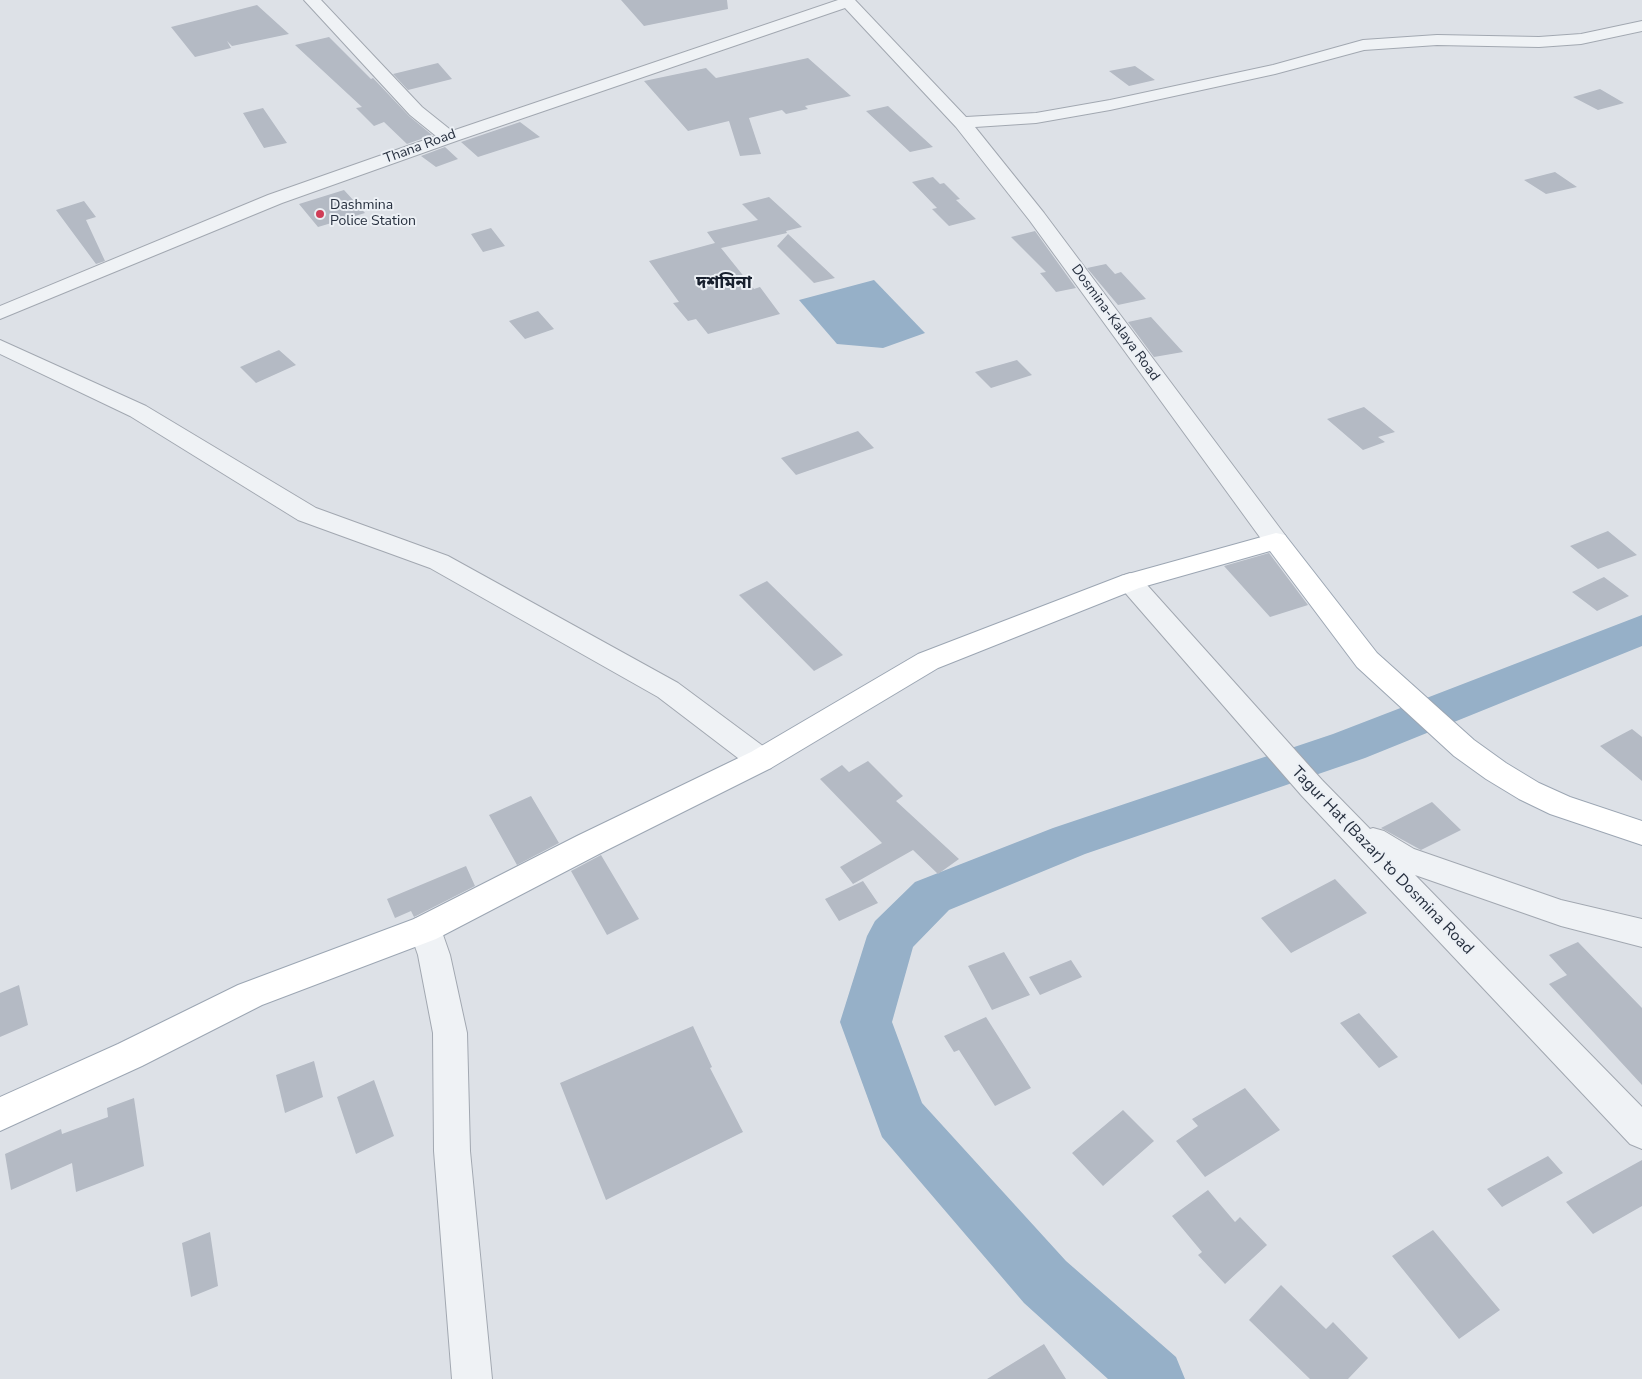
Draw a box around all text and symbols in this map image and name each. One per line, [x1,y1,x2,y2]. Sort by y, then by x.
street label: Thana Road [382,126,458,168]
place label: Dashmina Police Station [330,198,416,230]
marker: Dashmina Police Station [314,208,326,220]
street label: Dosmina-Kalaya Road [1067,262,1163,384]
district label: দশমিনা [696,273,752,295]
street label: Tagur Hat (Bazar) to Dosmina Road [1287,763,1477,959]

